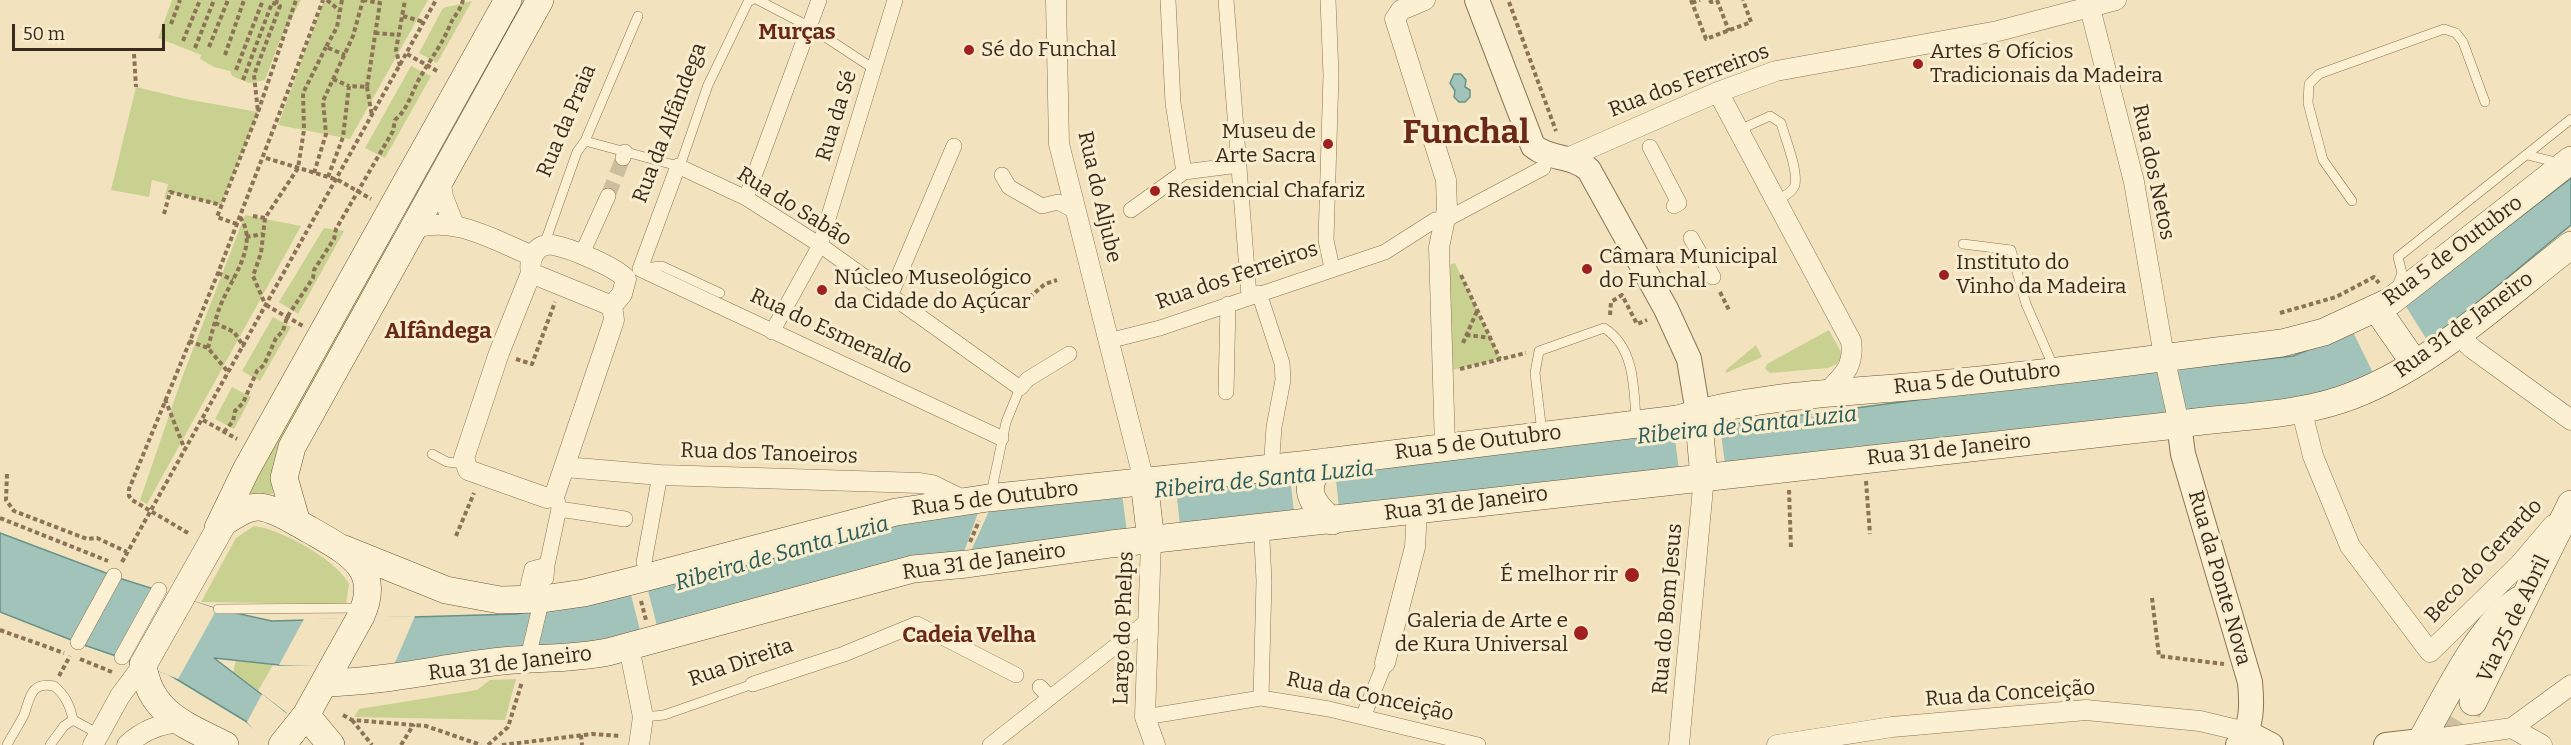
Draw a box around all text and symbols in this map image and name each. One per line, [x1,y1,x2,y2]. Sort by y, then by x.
scale bar [15,12,168,50]
district label: Murças [758,20,836,46]
text: 50 m [23,23,65,45]
place label: Sé do Funchal [981,37,1117,63]
street label: Rua da Alfândega [628,39,712,207]
street label: Rua dos Ferreiros [1605,39,1773,123]
place label: Artes & Ofícios Tradicionais da Madeira [1930,39,2163,89]
marker: Sé do Funchal [962,43,976,57]
marker: Artes & Ofícios Tradicionais da Madeira [1911,57,1925,71]
street label: Rua da Praia [532,61,602,181]
street label: Rua da Sé [811,67,863,165]
street label: Rua dos Netos [2126,102,2180,242]
district label: Funchal [1403,114,1529,154]
place label: Museu de Arte Sacra [1215,119,1316,169]
street label: Rua do Aljube [1072,129,1126,265]
marker: Museu de Arte Sacra [1321,137,1335,151]
street label: Rua do Sabão [732,162,856,252]
place label: Residencial Chafariz [1167,178,1365,204]
marker: Residencial Chafariz [1148,184,1162,198]
street label: Rua 5 de Outubro [2378,190,2528,312]
street label: Rua dos Ferreiros [1153,236,1321,316]
place label: Câmara Municipal do Funchal [1599,244,1778,294]
place label: Instituto do Vinho da Madeira [1956,250,2127,300]
marker: Câmara Municipal do Funchal [1580,262,1594,276]
place label: Núcleo Museológico da Cidade do Açúcar [834,265,1031,315]
street label: Rua 31 de Janeiro [2390,266,2538,384]
marker: Instituto do Vinho da Madeira [1937,268,1951,282]
street label: Rua do Esmeraldo [746,283,916,381]
marker: Núcleo Museológico da Cidade do Açúcar [815,283,829,297]
district label: Alfândega [384,319,492,345]
street label: Rua 5 de Outubro [1892,358,2062,400]
water label: Ribeira de Santa Luzia [1636,401,1858,451]
street label: Rua 5 de Outubro [1393,420,1563,466]
street label: Rua 31 de Janeiro [1866,429,2032,471]
street label: Rua dos Tanoeiros [680,438,858,470]
water label: Ribeira de Santa Luzia [1153,455,1375,505]
street label: Rua 5 de Outubro [910,476,1080,522]
street label: Rua 31 de Janeiro [1383,481,1549,527]
street label: Rua da Ponte Nova [2182,488,2256,668]
street label: Beco do Gerardo [2420,494,2548,628]
water label: Ribeira de Santa Luzia [672,511,892,597]
street label: Rua do Bom Jesus [1648,522,1688,696]
street label: Rua 31 de Janeiro [901,538,1067,586]
street label: Largo do Phelps [1109,551,1139,705]
street label: Via 25 de Abril [2472,551,2556,687]
place label: É melhor rir [1500,562,1618,588]
marker: É melhor rir [1623,566,1641,584]
place label: Galeria de Arte e de Kura Universal [1395,608,1568,658]
district label: Cadeia Velha [902,623,1036,649]
marker: Galeria de Arte e de Kura Universal [1572,624,1590,642]
street label: Rua Direita [686,633,796,693]
street label: Rua 31 de Janeiro [427,641,593,687]
street label: Rua da Conceição [1284,667,1456,727]
street label: Rua da Conceição [1924,675,2096,713]

